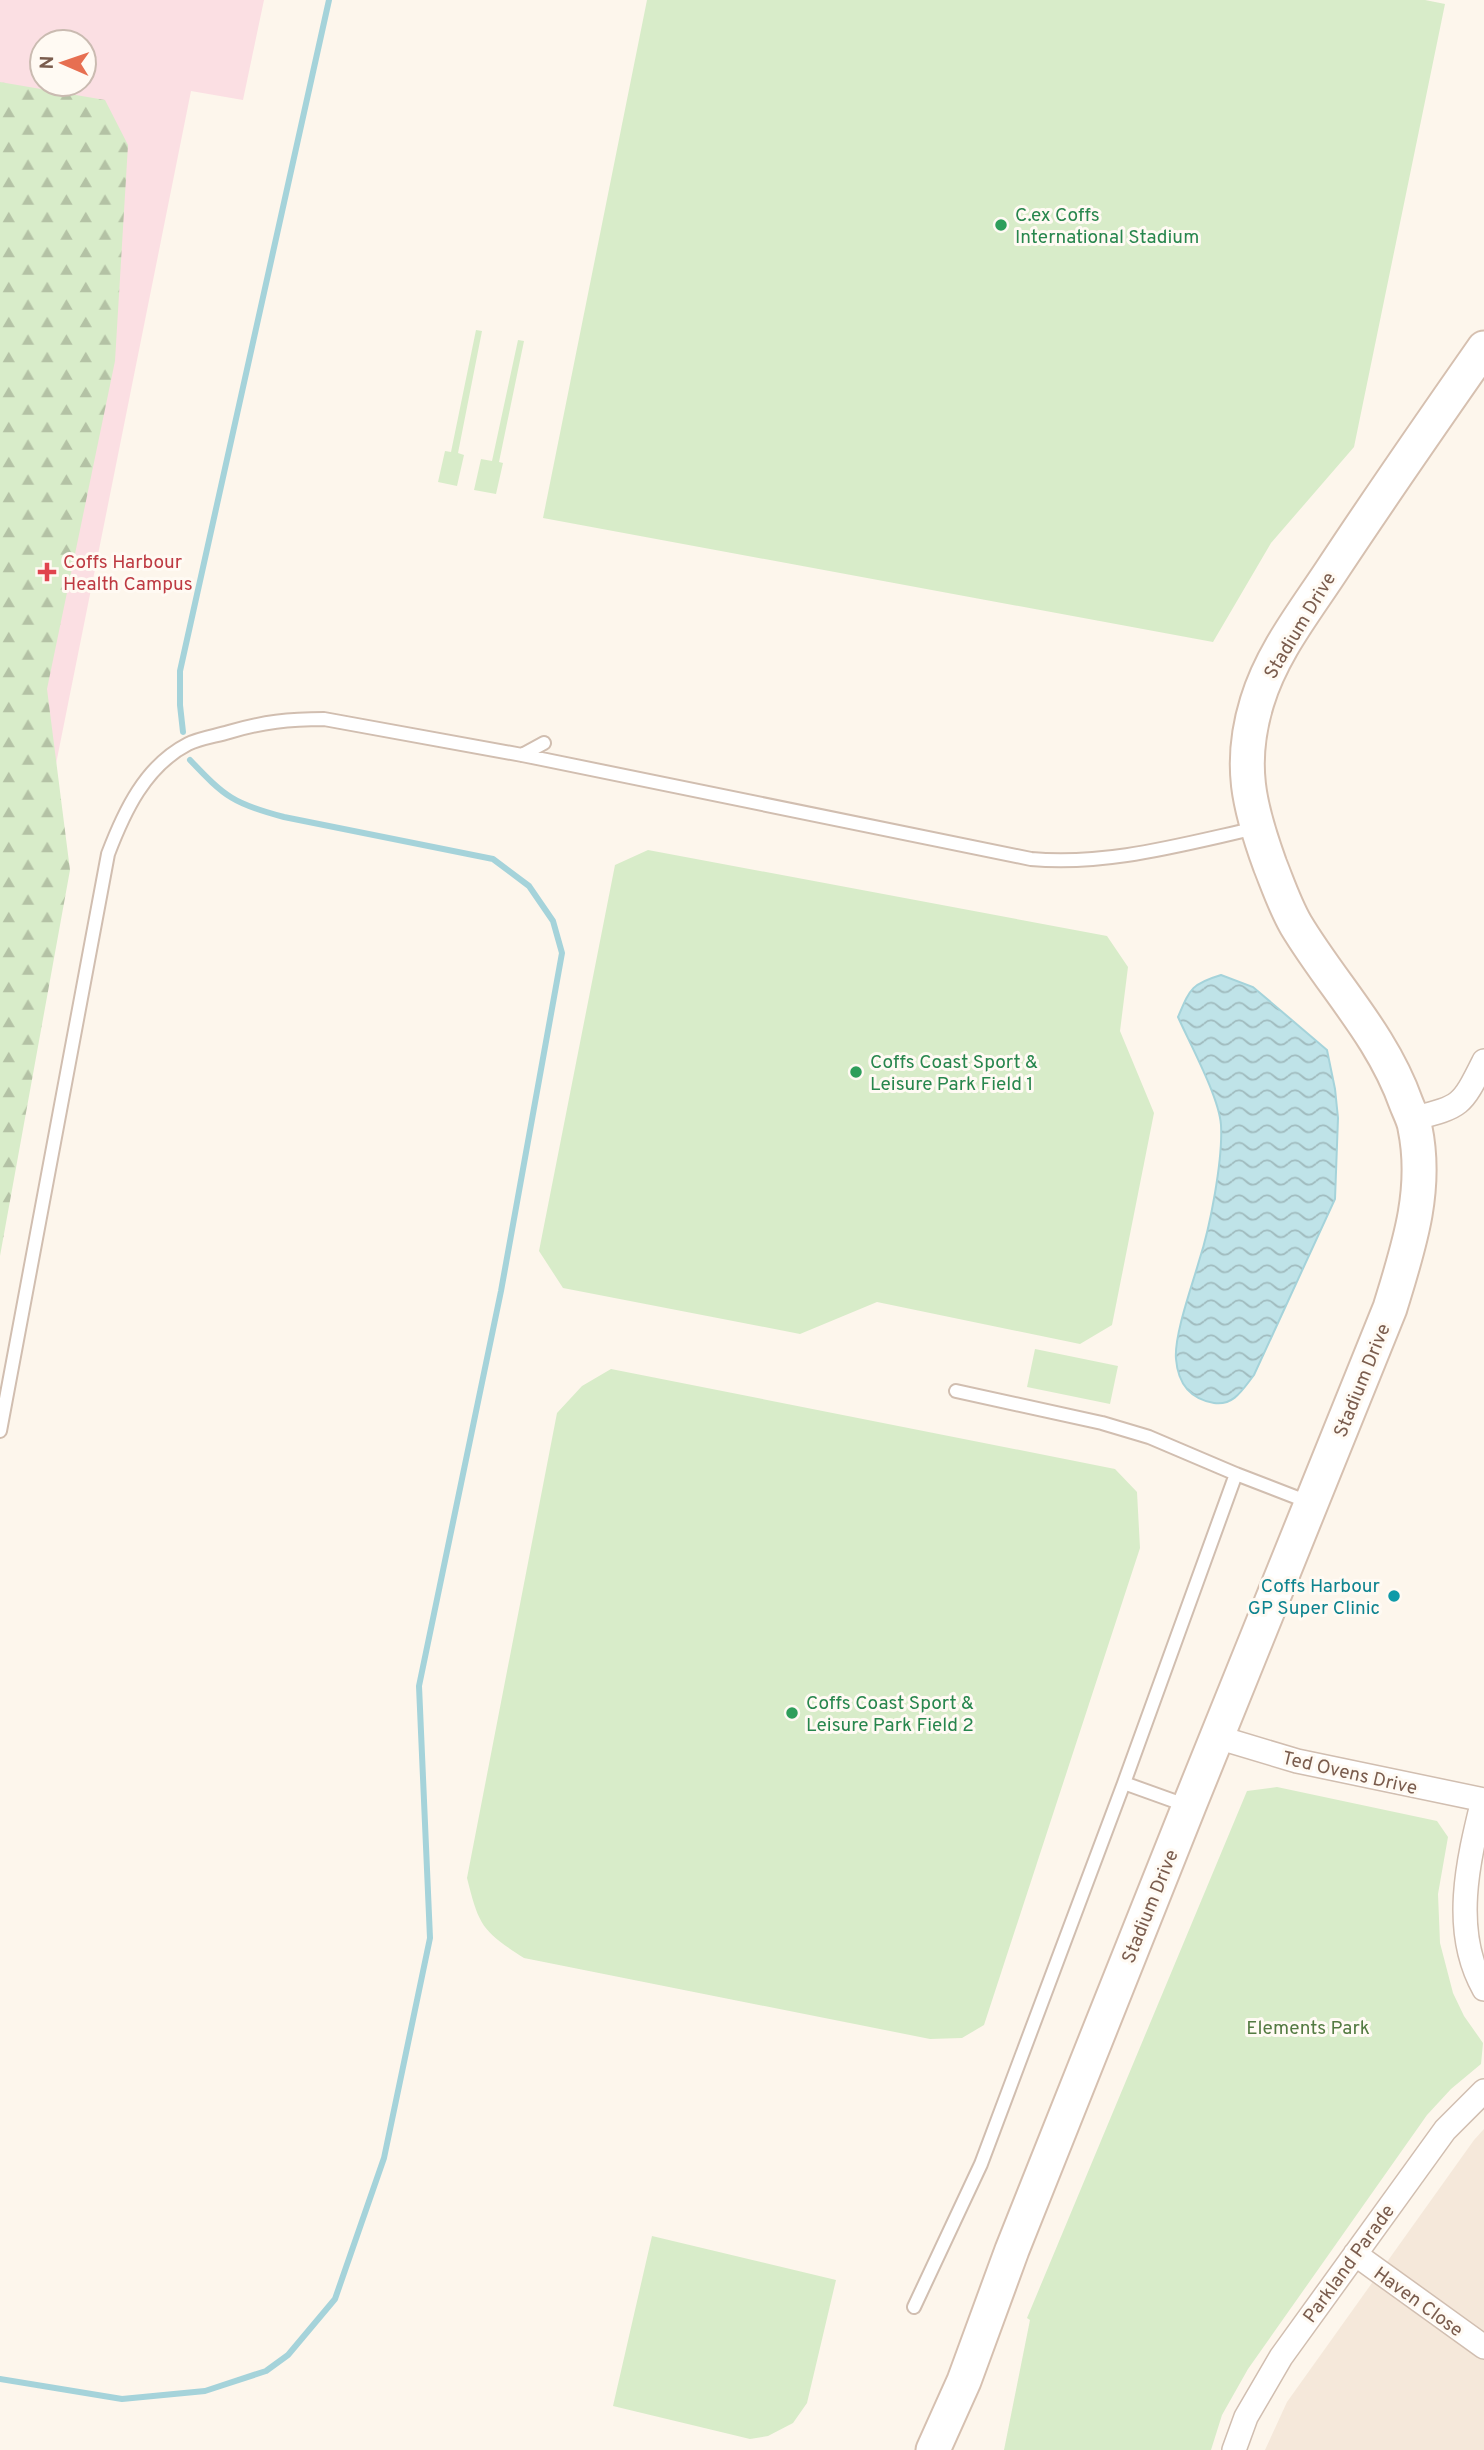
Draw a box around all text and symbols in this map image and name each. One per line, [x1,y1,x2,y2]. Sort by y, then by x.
north arrow [28,28,98,98]
text: N [36,55,60,70]
place label: C.ex Coffs International Stadium [1015,204,1199,250]
marker: C.ex Coffs International Stadium [993,217,1009,233]
place label: Coffs Harbour Health Campus [63,551,193,597]
marker: Coffs Harbour Health Campus [37,562,57,582]
street label: Stadium Drive [1259,568,1342,684]
place label: Coffs Coast Sport & Leisure Park Field 1 [870,1051,1038,1097]
marker: Coffs Coast Sport & Leisure Park Field 1 [848,1064,864,1080]
street label: Stadium Drive [1329,1320,1397,1441]
place label: Coffs Harbour GP Super Clinic [1248,1575,1381,1621]
marker: Coffs Harbour GP Super Clinic [1386,1588,1402,1604]
place label: Coffs Coast Sport & Leisure Park Field 2 [806,1692,974,1738]
marker: Coffs Coast Sport & Leisure Park Field 2 [784,1705,800,1721]
street label: Ted Ovens Drive [1280,1747,1419,1801]
street label: Stadium Drive [1117,1846,1185,1967]
park label: Elements Park [1246,2017,1370,2041]
street label: Parkland Parade [1299,2200,1401,2328]
street label: Haven Close [1368,2262,1467,2343]

